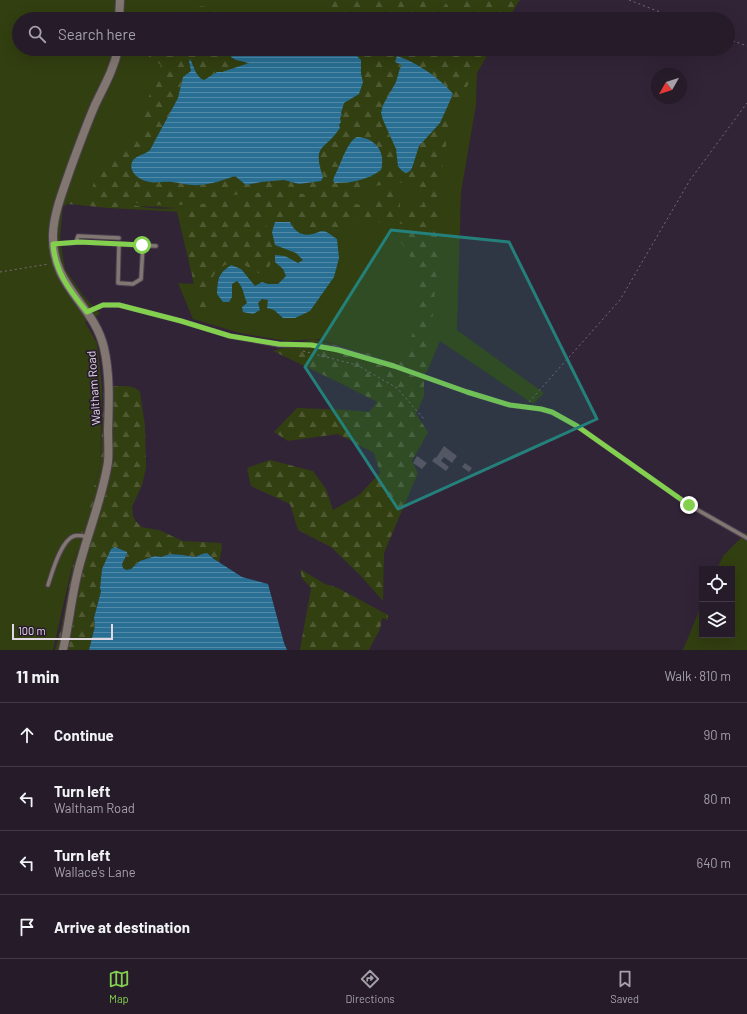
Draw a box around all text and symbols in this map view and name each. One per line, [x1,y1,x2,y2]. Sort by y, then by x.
search box [12,12,735,56]
icon: search [26,23,48,45]
text: Search here [58,25,136,43]
north arrow [651,68,687,104]
route start [133,236,151,254]
street label: Waltham Road [83,350,103,426]
route end [680,496,698,514]
map controls [699,566,735,638]
button: locate [699,566,735,602]
button: layers [699,602,735,638]
scale bar [12,622,113,641]
text: 100 m [18,624,46,637]
text: 11 min [16,666,59,686]
text: Walk · 810 m [664,668,731,684]
icon: ahead [16,724,38,746]
text: Continue [54,726,114,744]
text: 90 m [704,727,731,743]
text: Turn left [54,782,110,800]
icon: left [16,788,38,810]
text: 80 m [704,791,731,807]
text: Waltham Road [54,800,135,816]
text: Turn left [54,846,110,864]
icon: left [16,852,38,874]
text: 640 m [696,855,731,871]
text: Wallace's Lane [54,864,136,880]
icon: arrive [16,916,38,938]
text: Arrive at destination [54,918,190,936]
tab: Map [108,968,130,1005]
tab: Directions [345,968,395,1005]
tab: Saved [610,968,639,1005]

